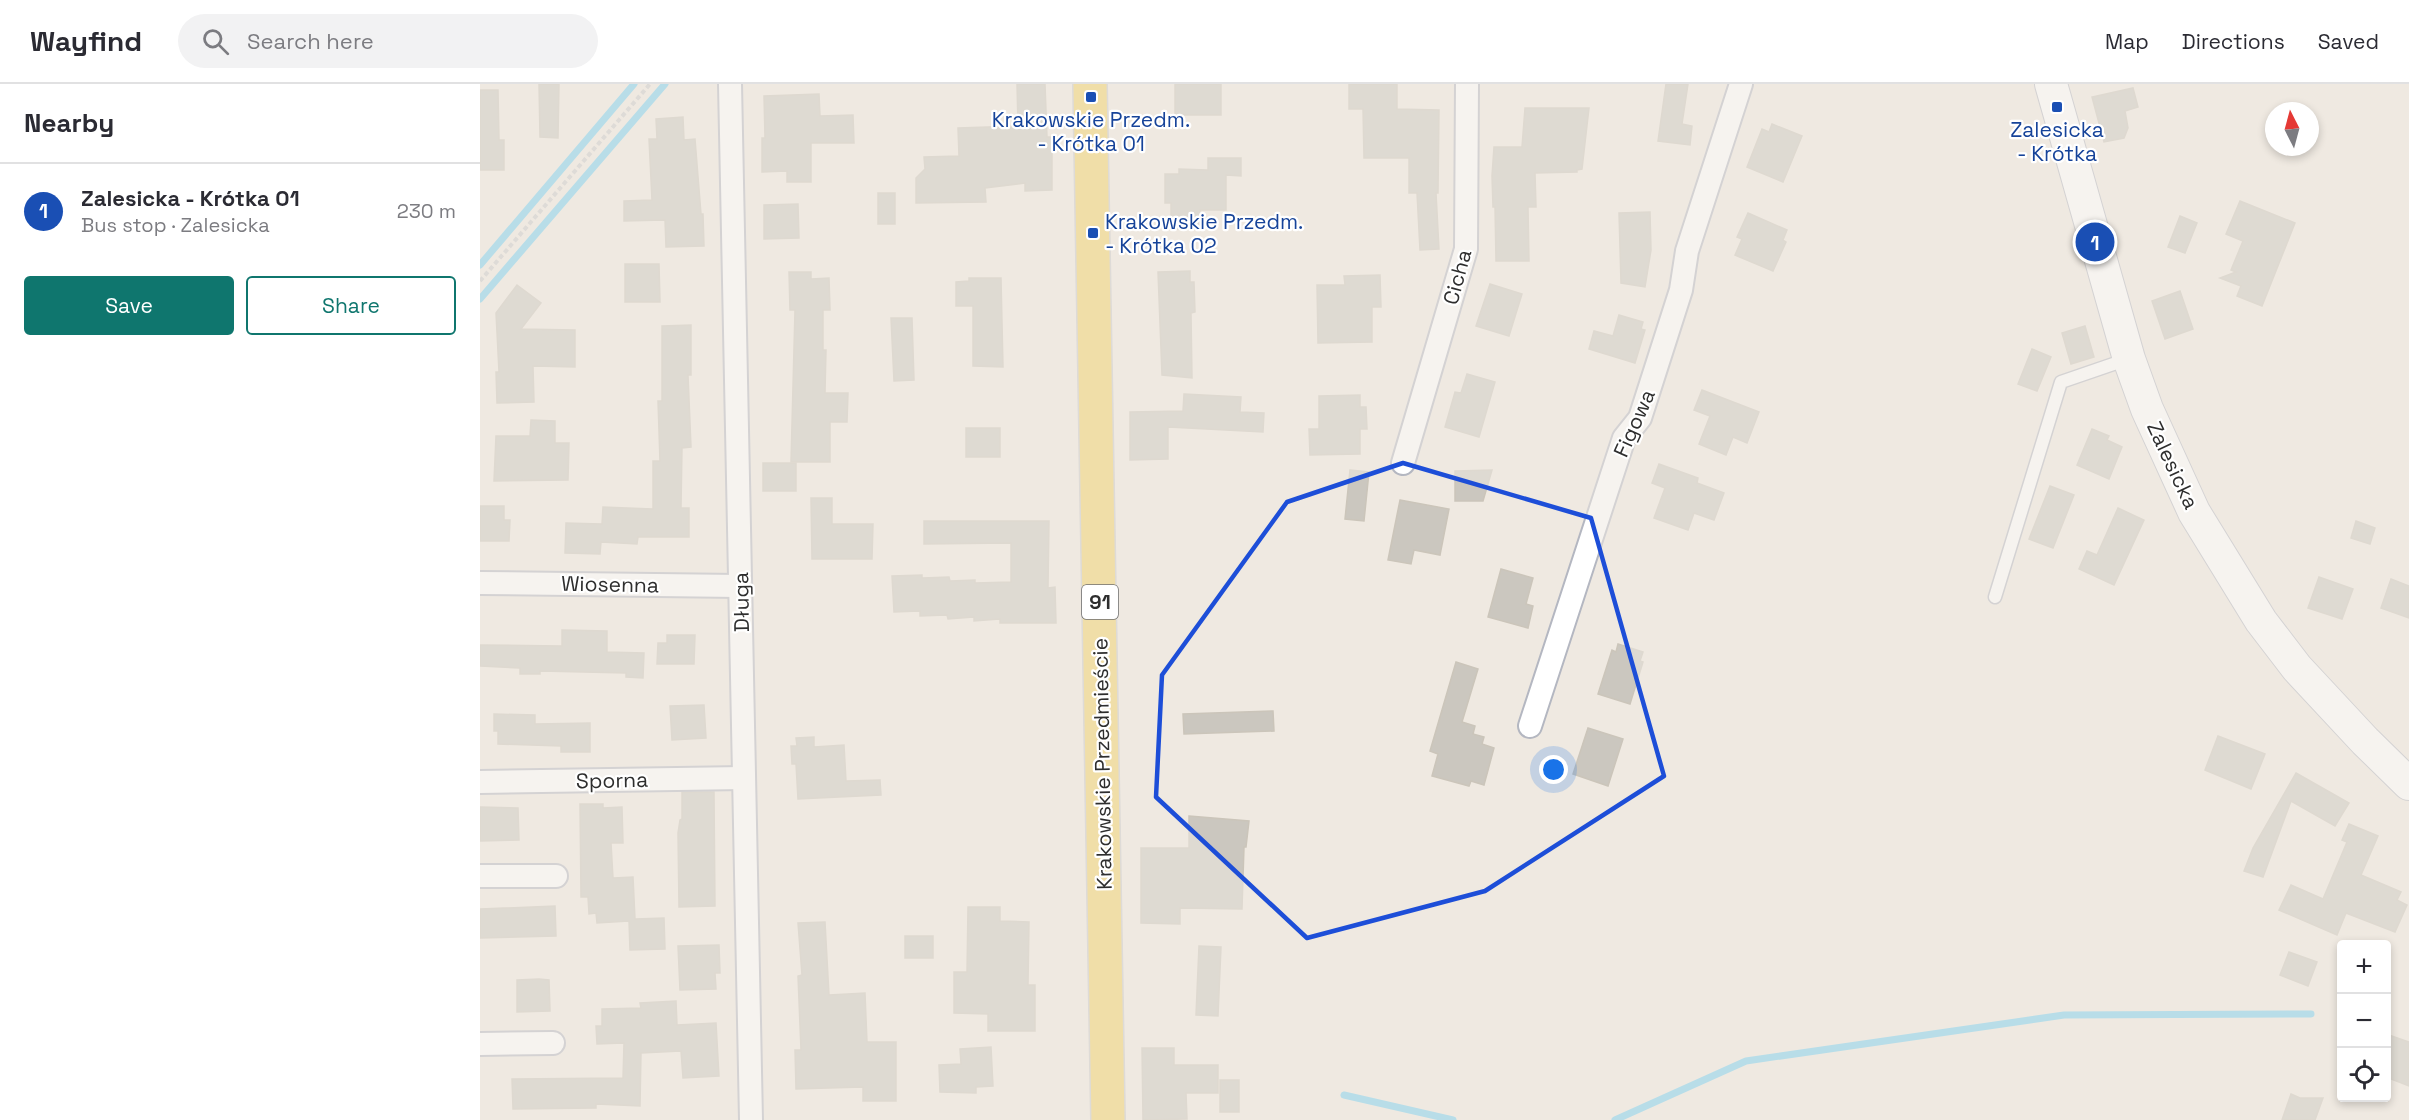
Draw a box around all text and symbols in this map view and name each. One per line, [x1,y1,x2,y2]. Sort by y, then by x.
search box [178,14,598,68]
text: Wayfind [30,23,142,59]
icon: search [199,25,232,58]
text: Search here [247,27,374,55]
text: Map [2105,28,2149,55]
text: Directions [2182,28,2285,55]
text: Saved [2318,28,2379,55]
marker: Krakowskie Przedm. - Krótka 01 [1084,90,1098,104]
marker: Zalesicka - Krótka [2050,100,2064,114]
north arrow [2265,102,2319,156]
text: Nearby [24,106,114,140]
place label: Krakowskie Przedm. - Krótka 01 [992,106,1190,157]
place label: Zalesicka - Krótka [2010,116,2104,167]
text: Zalesicka - Krótka 01 [81,184,300,212]
text: 1 [39,198,48,224]
text: 230 m [397,198,456,224]
place label: Krakowskie Przedm. - Krótka 02 [1105,208,1303,259]
text: Bus stop · Zalesicka [81,212,270,238]
pin: 1 [2076,220,2114,264]
marker: Krakowskie Przedm. - Krótka 02 [1086,226,1100,240]
street label: Cicha [1437,246,1477,308]
button: Save [24,276,234,335]
button: Share [246,276,456,335]
street label: Figowa [1607,385,1661,461]
street label: Zalesicka [2141,417,2205,513]
street label: Wiosenna [561,570,659,598]
street label: Długa [727,572,755,632]
road number: 91 [1082,585,1118,619]
street label: Krakowskie Przedmieście [1086,638,1118,890]
your location [1539,755,1568,784]
street label: Sporna [576,766,648,794]
map controls [2337,940,2391,1102]
button: + [2337,940,2391,994]
button: − [2337,994,2391,1048]
button: locate [2337,1048,2391,1102]

